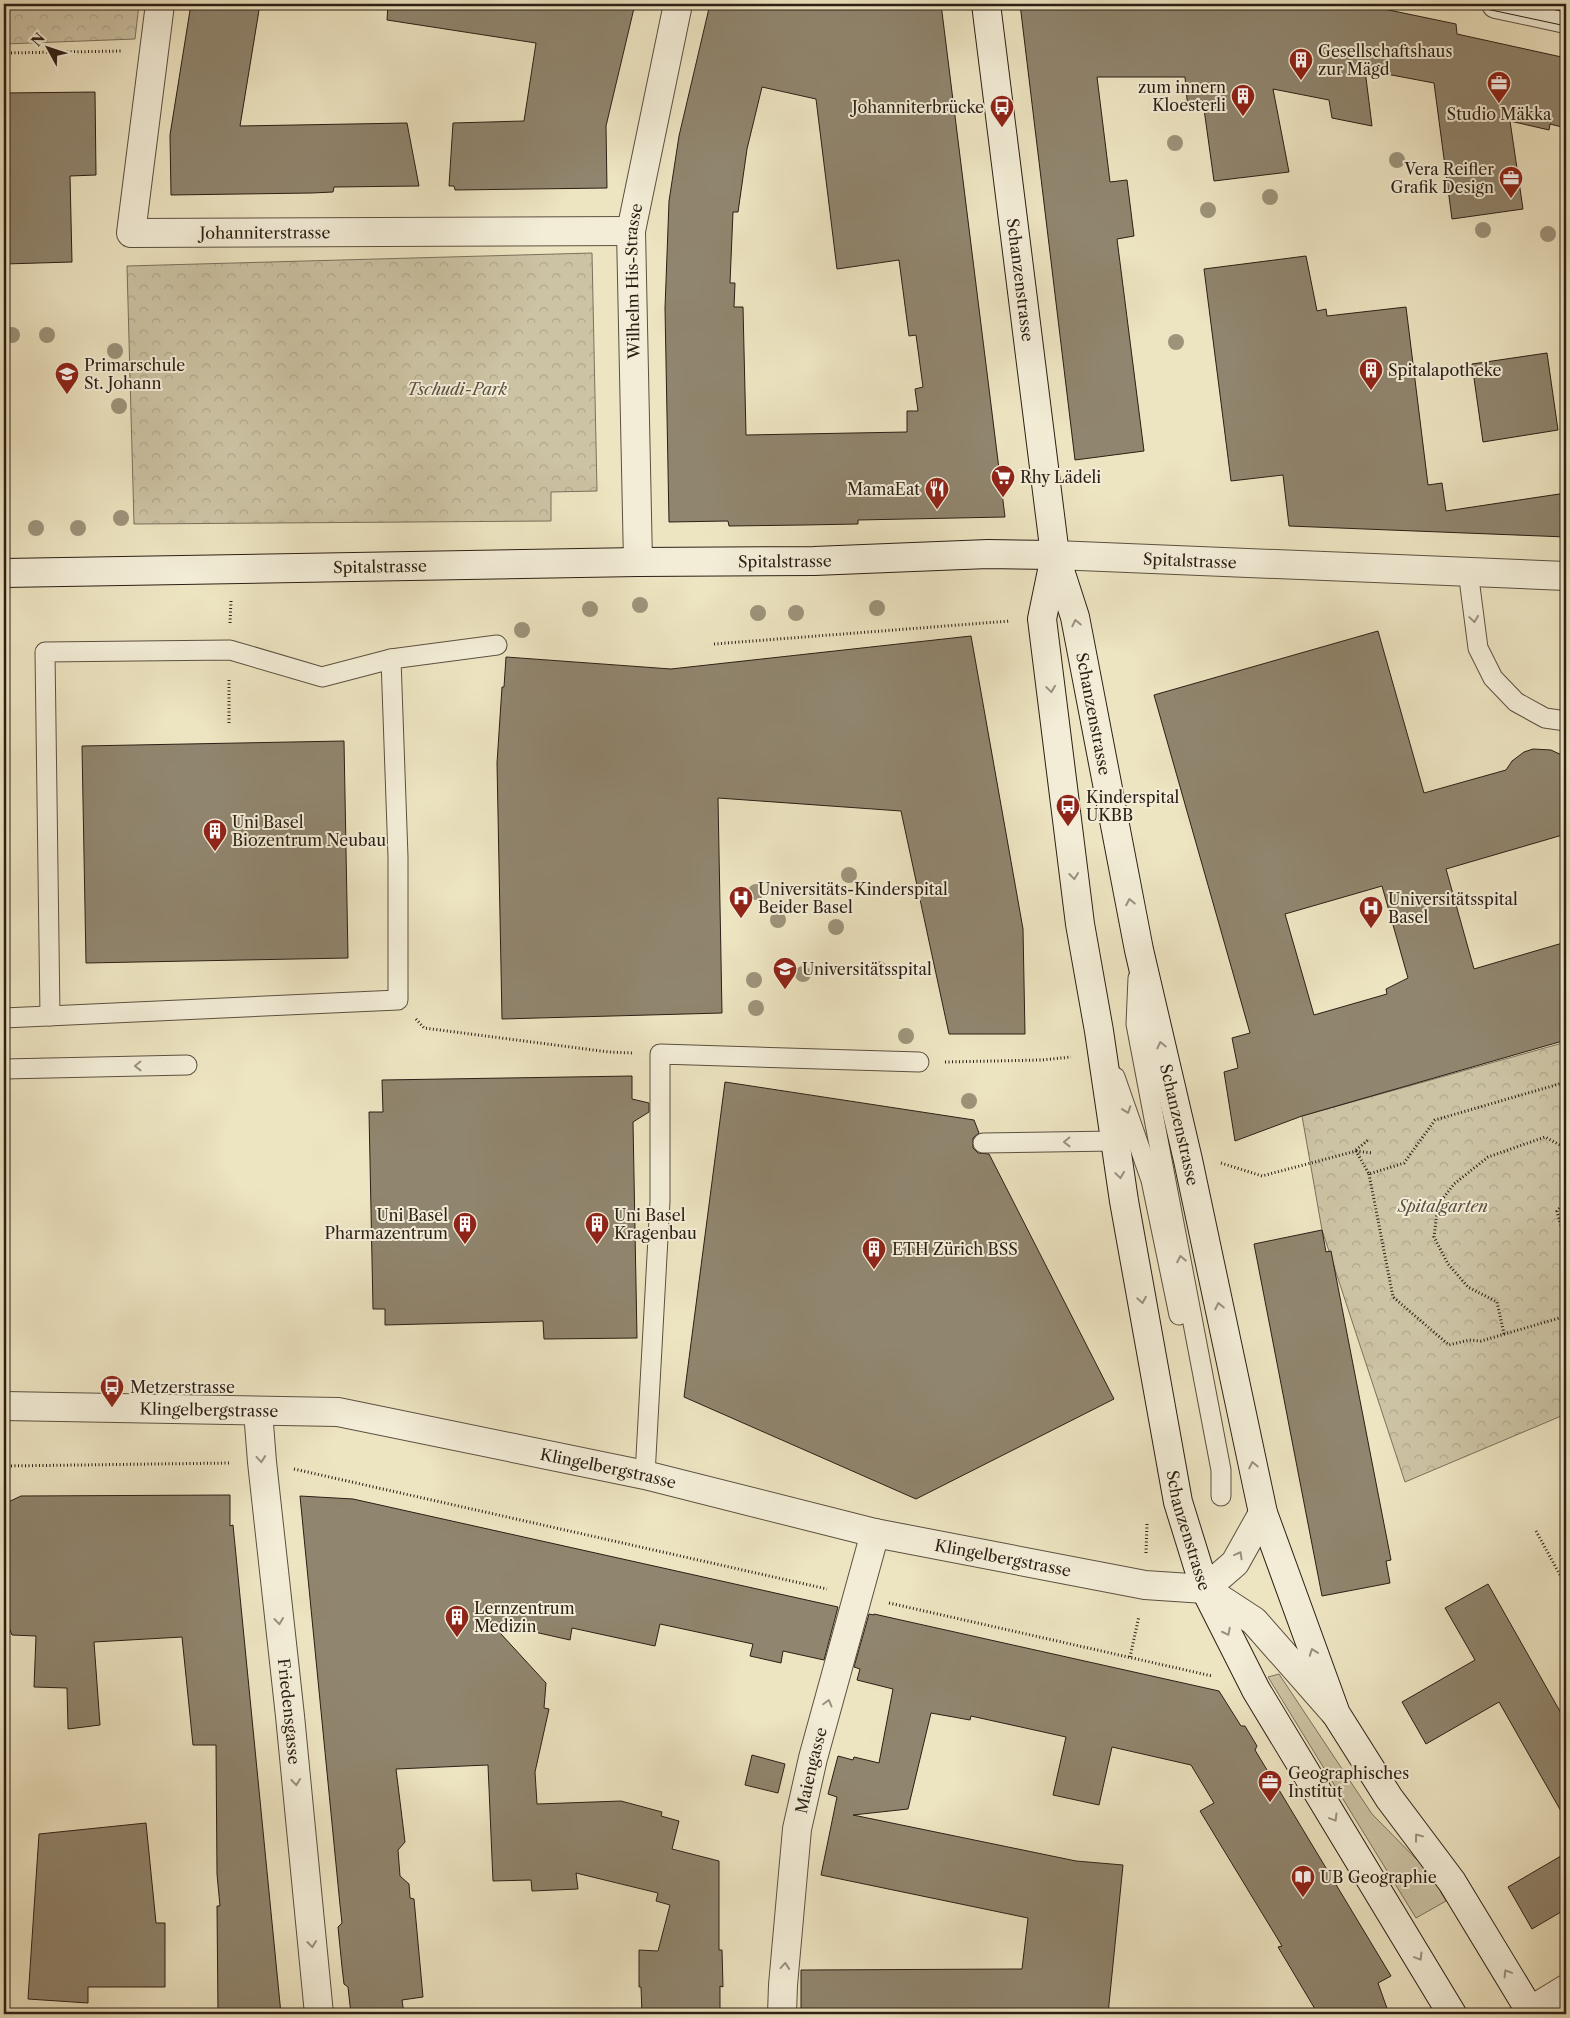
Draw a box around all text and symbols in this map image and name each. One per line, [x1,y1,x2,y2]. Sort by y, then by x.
north arrow [22,22,72,72]
text: N [27,29,49,50]
place label: Gesellschaftshaus zur Mägd [1318,41,1452,79]
building icon: Gesellschaftshaus zur Mägd [1288,47,1314,81]
office icon: Studio Mäkka [1486,70,1512,104]
place label: zum innern Kloesterli [1138,77,1226,115]
building icon: zum innern Kloesterli [1230,83,1256,117]
bus stop icon: Johanniterbrücke [989,94,1015,128]
place label: Johanniterbrücke [849,97,984,117]
place label: Studio Mäkka [1447,104,1552,124]
place label: Vera Reifler Grafik Design [1391,159,1494,197]
office icon: Vera Reifler Grafik Design [1498,165,1524,199]
street label: Wilhelm His-Strasse [621,201,646,360]
street label: Schanzenstrasse [1003,217,1038,343]
street label: Johanniterstrasse [197,222,331,243]
place label: Primarschule St. Johann [84,355,185,393]
building icon: Spitalapotheke [1358,357,1384,391]
place label: Spitalapotheke [1388,360,1501,380]
school or university icon: Primarschule St. Johann [54,361,80,395]
park label: Tschudi-Park [407,379,508,399]
supermarket icon: Rhy Lädeli [990,464,1016,498]
place label: Rhy Lädeli [1020,467,1101,487]
restaurant icon: MamaEat [924,476,950,510]
place label: MamaEat [847,479,920,499]
street label: Spitalstrasse [1143,549,1237,572]
street label: Spitalstrasse [738,550,832,571]
street label: Spitalstrasse [333,556,427,577]
one-way arrow [1469,615,1479,623]
one-way arrow [1072,618,1082,627]
street label: Schanzenstrasse [1072,651,1115,777]
one-way arrow [1045,685,1056,693]
place label: Kinderspital UKBB [1086,787,1180,825]
bus stop icon: Kinderspital UKBB [1055,793,1081,827]
place label: Uni Basel Biozentrum Neubau [232,812,386,850]
building icon: Uni Basel Biozentrum Neubau [202,818,228,852]
one-way arrow [1068,872,1079,880]
place label: Universitäts-Kinderspital Beider Basel [758,879,948,917]
hospital icon: Universitäts-Kinderspital Beider Basel [728,885,754,919]
place label: Universitätsspital Basel [1388,889,1518,927]
hospital icon: Universitätsspital Basel [1358,895,1384,929]
one-way arrow [1126,898,1136,907]
school or university icon: Universitätsspital [772,956,798,990]
place label: Universitätsspital [802,959,932,979]
one-way arrow [1156,1040,1167,1049]
one-way arrow [134,1061,142,1071]
street label: Schanzenstrasse [1156,1062,1203,1188]
one-way arrow [1121,1105,1131,1114]
one-way arrow [1062,1137,1070,1147]
one-way arrow [1114,1171,1125,1179]
park label: Spitalgarten [1397,1196,1488,1216]
place label: Uni Basel Pharmazentrum [325,1205,448,1243]
place label: Uni Basel Kragenbau [614,1205,697,1243]
building icon: Uni Basel Pharmazentrum [452,1211,478,1245]
building icon: Uni Basel Kragenbau [584,1211,610,1245]
building icon: ETH Zürich BSS [861,1236,887,1270]
place label: ETH Zürich BSS [892,1239,1018,1259]
one-way arrow [1176,1254,1186,1263]
one-way arrow [1136,1296,1146,1305]
one-way arrow [1214,1301,1225,1310]
bus stop icon: Metzerstrasse [99,1374,125,1408]
place label: Metzerstrasse [130,1377,235,1397]
street label: Klingelbergstrasse [140,1398,278,1421]
street label: Klingelbergstrasse [538,1444,678,1492]
one-way arrow [256,1455,267,1463]
one-way arrow [1248,1460,1259,1469]
street label: Schanzenstrasse [1162,1469,1215,1593]
street label: Klingelbergstrasse [933,1535,1073,1581]
one-way arrow [1233,1551,1243,1560]
place label: Lernzentrum Medizin [474,1598,575,1636]
building icon: Lernzentrum Medizin [444,1604,470,1638]
one-way arrow [273,1617,284,1625]
one-way arrow [1221,1627,1231,1636]
one-way arrow [1309,1648,1319,1657]
street label: Friedensgasse [274,1657,305,1765]
one-way arrow [823,1699,833,1707]
street label: Maiengasse [791,1725,831,1815]
place label: Geographisches Institut [1288,1763,1409,1801]
office icon: Geographisches Institut [1257,1769,1283,1803]
one-way arrow [290,1779,301,1787]
one-way arrow [1328,1813,1338,1822]
one-way arrow [1415,1833,1424,1843]
library icon: UB Geographie [1290,1864,1316,1898]
place label: UB Geographie [1320,1867,1437,1887]
one-way arrow [306,1940,317,1948]
one-way arrow [1412,1952,1422,1961]
one-way arrow [779,1961,790,1969]
one-way arrow [1503,1969,1513,1978]

